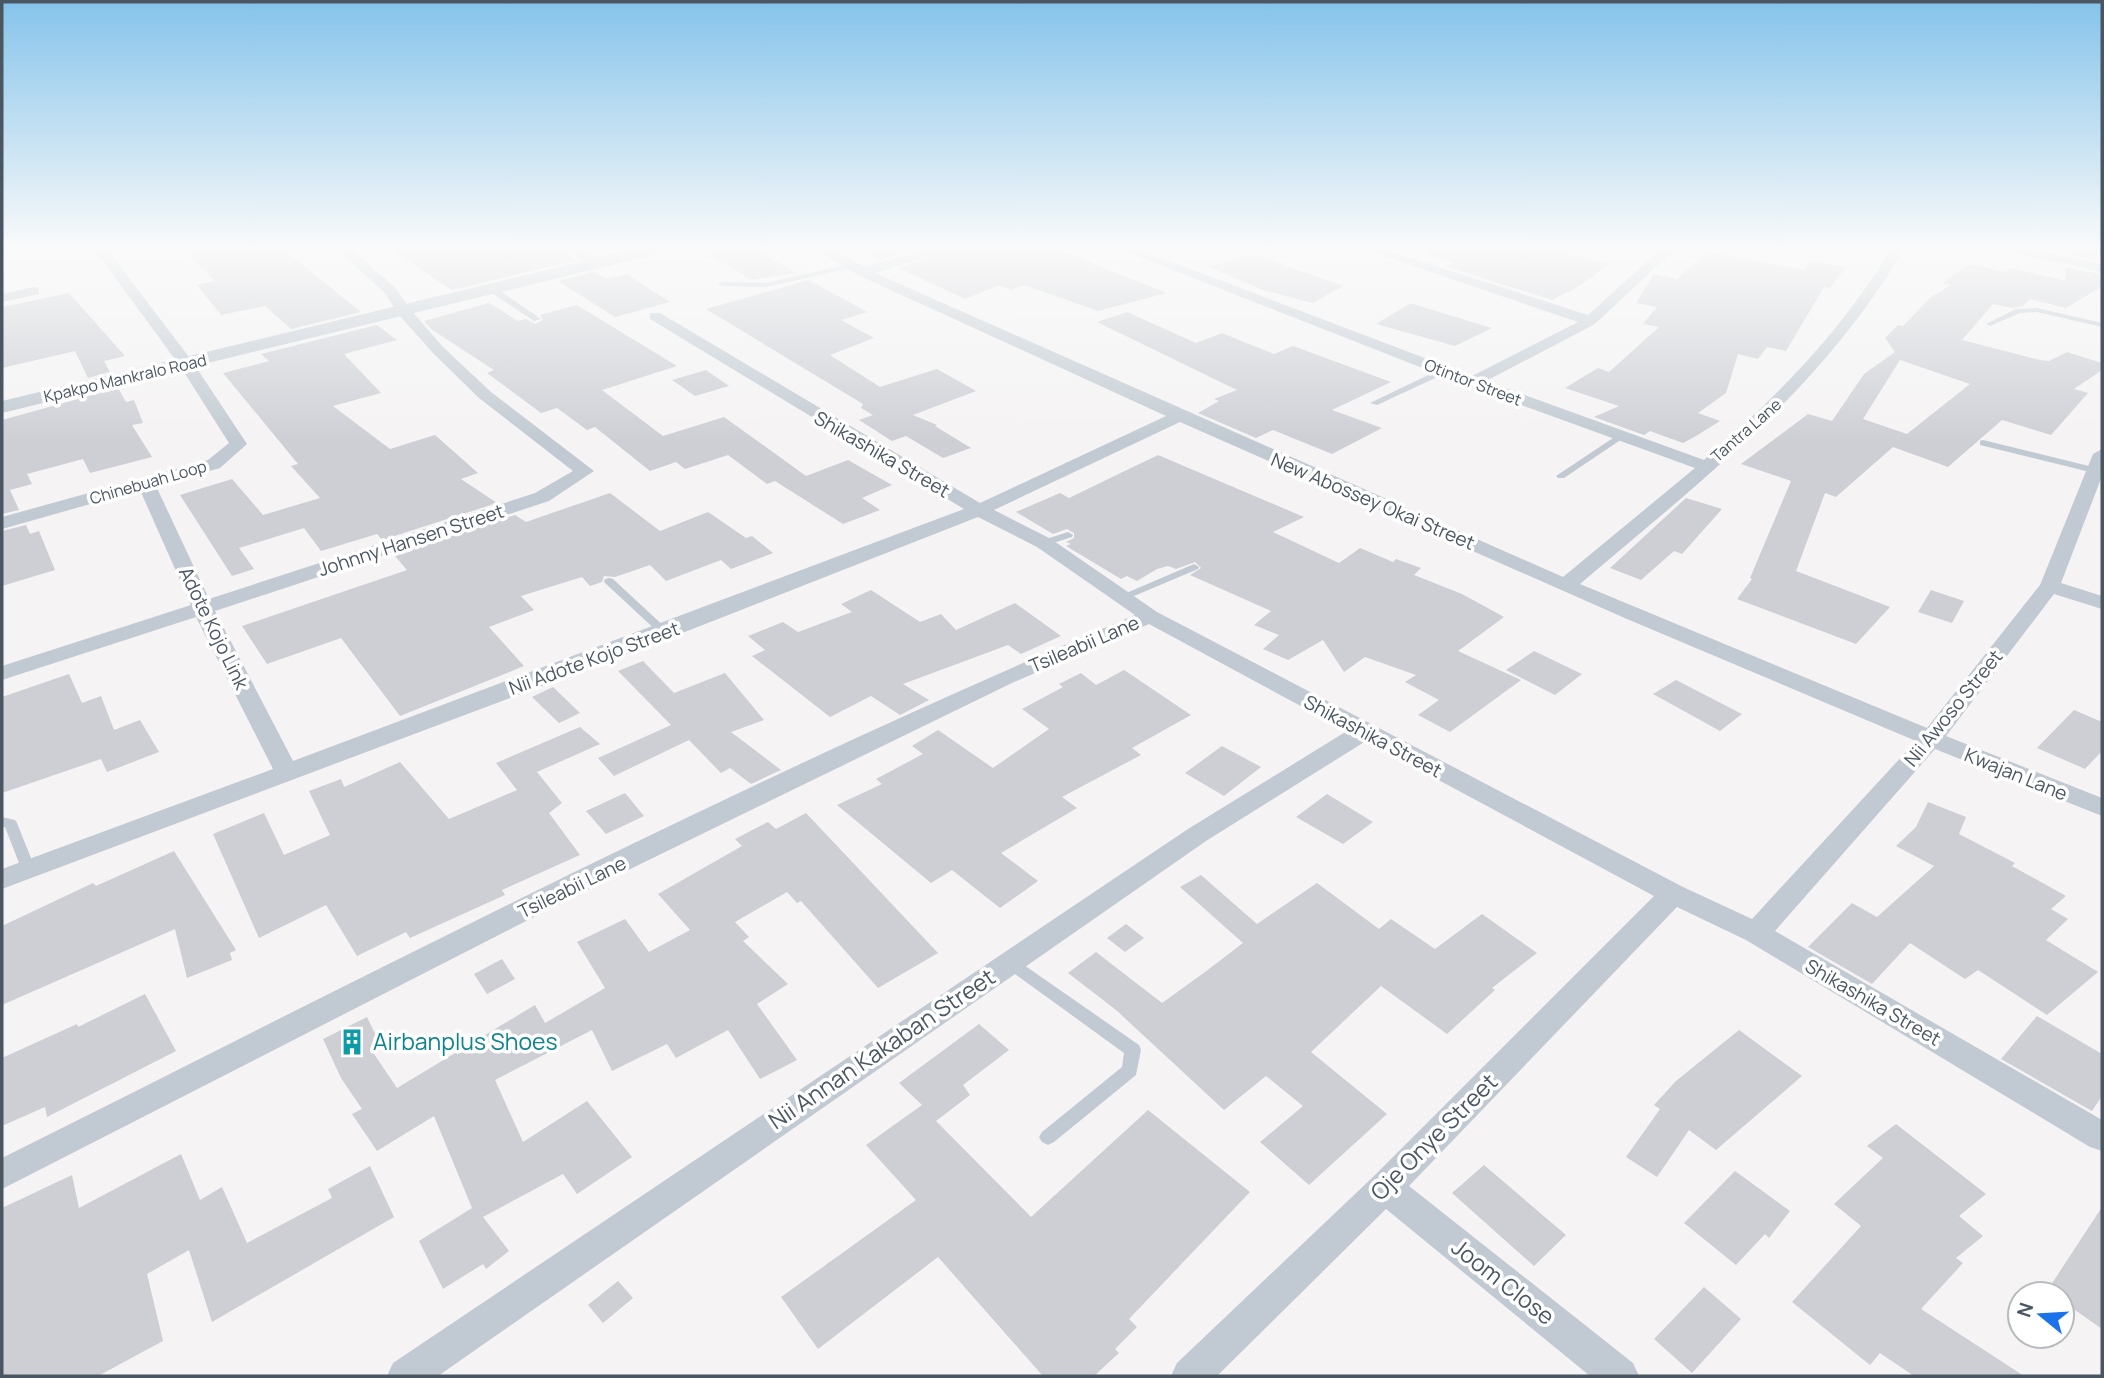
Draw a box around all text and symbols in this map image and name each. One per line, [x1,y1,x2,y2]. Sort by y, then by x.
street label: Kpakpo Mankralo Road [41,349,209,407]
street label: Otintor Street [1421,353,1525,411]
street label: Tantra Lane [1706,393,1786,467]
street label: Shikashika Street [809,405,955,503]
street label: New Abossey Okai Street [1267,446,1479,556]
street label: Chinebuah Loop [87,455,209,509]
street label: Johnny Hansen Street [315,498,507,582]
street label: Adote Kojo Link [173,562,255,694]
street label: Tsileabii Lane [1025,609,1143,679]
street label: Nii Adote Kojo Street [505,615,683,701]
street label: Nii Awoso Street [1898,644,2008,772]
street label: Shikashika Street [1299,689,1447,783]
street label: Kwajan Lane [1961,742,2071,806]
street label: Tsileabii Lane [514,850,630,924]
street label: Shikashika Street [1800,953,1946,1051]
street label: Nii Annan Kakaban Street [762,960,1001,1136]
place label: Airbanplus Shoes [373,1025,558,1057]
building icon: Airbanplus Shoes [337,1027,367,1057]
street label: Oje Onye Street [1363,1066,1504,1207]
street label: Joom Close [1445,1231,1562,1332]
north arrow [2006,1280,2076,1350]
text: N [2010,1299,2039,1320]

